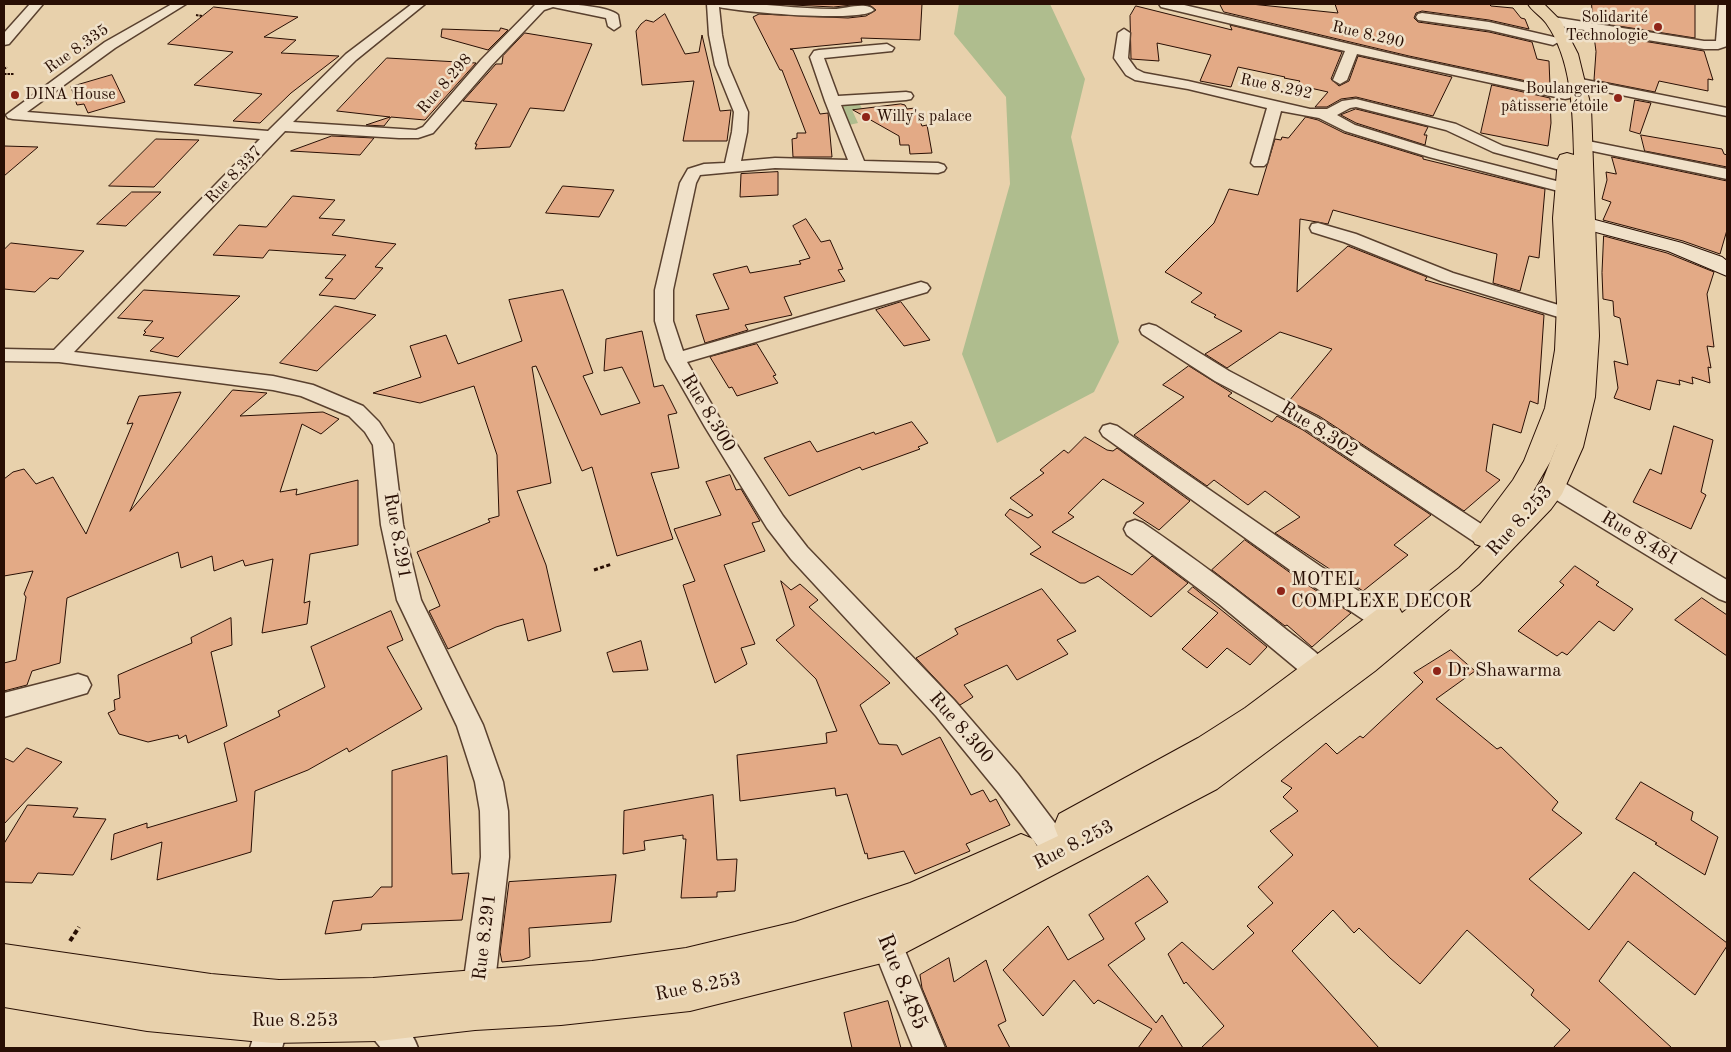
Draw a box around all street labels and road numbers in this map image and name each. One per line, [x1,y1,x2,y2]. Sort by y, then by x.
street label: Rue 8.290 [1330,17,1406,53]
street label: Rue 8.335 [41,20,113,78]
street label: Rue 8.298 [414,50,476,118]
street label: Rue 8.292 [1238,70,1314,104]
street label: Rue 8.337 [202,142,266,208]
street label: Rue 8.300 [676,370,740,456]
street label: Rue 8.302 [1276,397,1362,463]
street label: Rue 8.253 [1482,481,1558,561]
street label: Rue 8.291 [378,491,416,581]
street label: Rue 8.481 [1597,507,1683,571]
street label: Rue 8.300 [924,688,998,768]
street label: Rue 8.253 [1030,815,1118,875]
street label: Rue 8.291 [468,892,502,982]
street label: Rue 8.485 [871,930,933,1034]
street label: Rue 8.253 [653,967,743,1007]
street label: Rue 8.253 [251,1010,339,1032]

